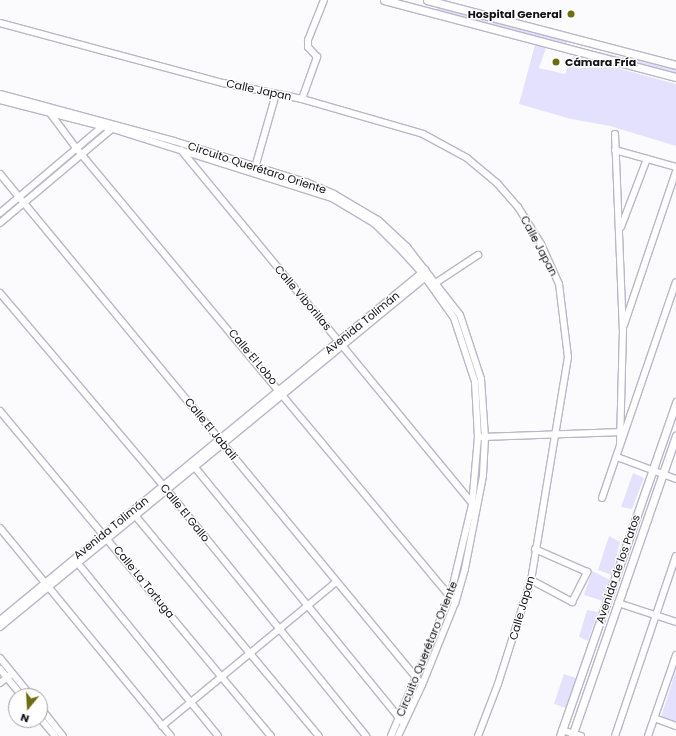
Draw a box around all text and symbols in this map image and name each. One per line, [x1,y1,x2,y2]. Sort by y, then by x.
place label: Hospital General [468,7,562,21]
marker: Hospital General [565,8,577,20]
place label: Cámara Fría [565,55,636,69]
marker: Cámara Fría [550,56,562,68]
street label: Calle Japan [225,77,293,103]
street label: Circuito Querétaro Oriente [186,139,328,197]
street label: Calle Japan [518,214,560,278]
street label: Calle Viborillas [272,263,334,333]
street label: Avenida Tolimán [322,289,402,357]
street label: Calle El Lobo [226,326,280,388]
street label: Calle El Jabalí [182,395,240,463]
street label: Calle El Gallo [158,481,212,545]
street label: Avenida Tolimán [71,494,151,562]
street label: Avenida de los Patos [593,513,643,625]
street label: Calle La Tortuga [111,543,177,621]
street label: Calle Japan [507,574,537,642]
street label: Circuito Querétaro Oriente [394,579,460,719]
north arrow [8,688,48,728]
text: N [18,710,31,727]

